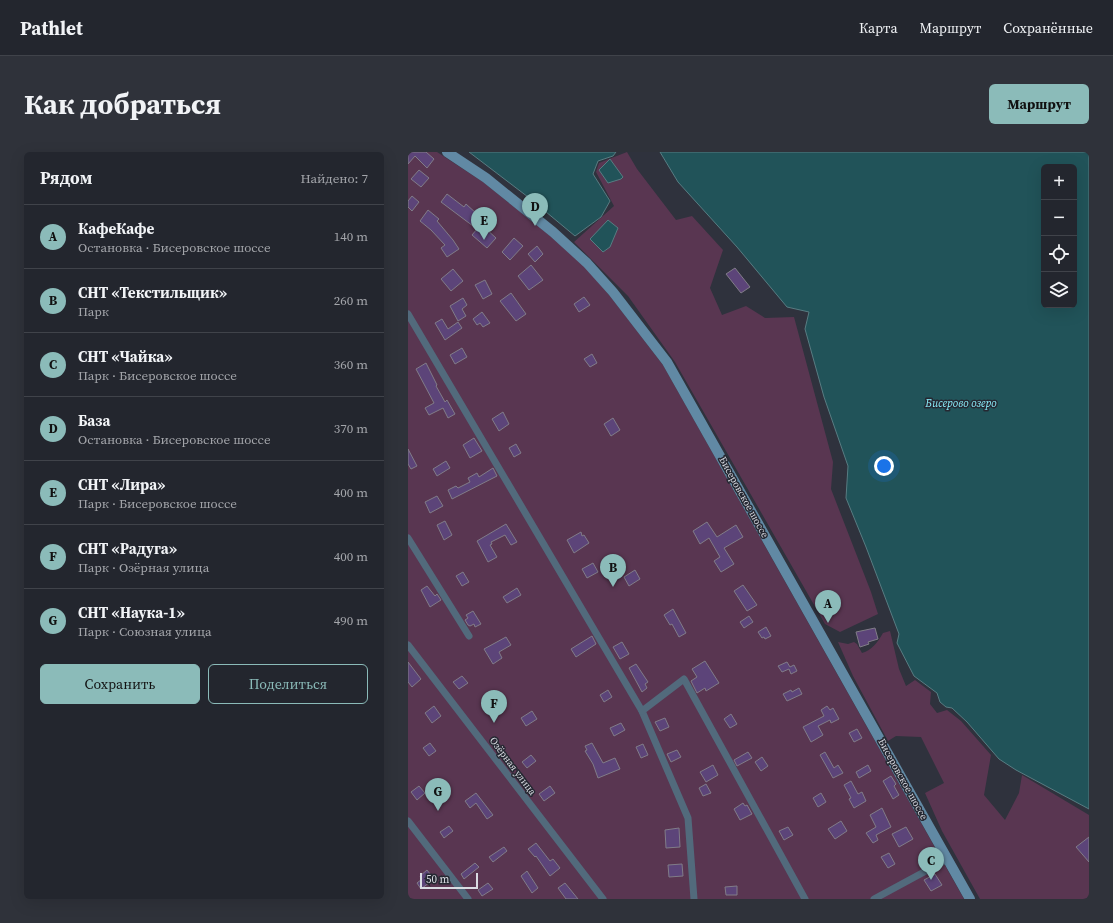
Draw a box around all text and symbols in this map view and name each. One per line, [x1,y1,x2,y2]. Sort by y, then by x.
text: Pathlet [20,15,83,41]
text: Карта [859,18,898,38]
text: Маршрут [920,18,981,38]
text: Сохранённые [1003,18,1093,38]
button: Маршрут [989,84,1089,124]
text: Как добраться [24,85,221,123]
map controls [1041,164,1077,308]
button: + [1041,164,1077,200]
text: Рядом [40,166,92,190]
text: Найдено: 7 [301,170,368,187]
pin: D [522,193,548,226]
button: − [1041,200,1077,236]
pin: E [471,207,497,240]
text: КафеКафе [78,218,154,239]
text: A [49,228,57,245]
text: 140 m [334,228,368,245]
button: locate [1041,236,1077,272]
text: Остановка · Бисеровское шоссе [78,239,271,256]
button: layers [1041,272,1077,308]
text: СНТ «Текстильщик» [78,282,227,303]
text: B [49,292,57,309]
text: 260 m [334,292,368,309]
text: Парк [78,303,109,320]
text: СНТ «Чайка» [78,346,173,367]
text: C [49,356,57,373]
text: 360 m [334,356,368,373]
text: Парк · Бисеровское шоссе [78,367,237,384]
water label: Бисерово озеро [924,396,997,411]
text: База [78,410,110,431]
text: D [48,420,58,437]
text: 370 m [334,420,368,437]
text: Остановка · Бисеровское шоссе [78,431,271,448]
street label: Бисеровское шоссе [716,454,772,540]
your location [874,456,894,476]
text: СНТ «Лира» [78,474,165,495]
text: E [49,484,57,501]
text: 400 m [334,484,368,501]
text: Парк · Бисеровское шоссе [78,495,237,512]
text: СНТ «Радуга» [78,538,177,559]
text: F [49,548,57,565]
text: 400 m [334,548,368,565]
pin: B [600,554,626,587]
text: Парк · Озёрная улица [78,559,209,576]
pin: A [815,590,841,623]
text: СНТ «Наука-1» [78,602,185,623]
text: G [49,612,57,629]
text: 490 m [334,612,368,629]
text: Парк · Союзная улица [78,623,212,640]
button: Сохранить [40,664,200,704]
button: Поделиться [208,664,368,704]
pin: F [481,690,507,723]
street label: Озёрная улица [487,734,540,798]
street label: Бисеровское шоссе [875,736,931,822]
pin: G [425,778,451,811]
pin: C [918,847,944,880]
scale bar [420,871,478,890]
text: 50 m [426,872,449,887]

